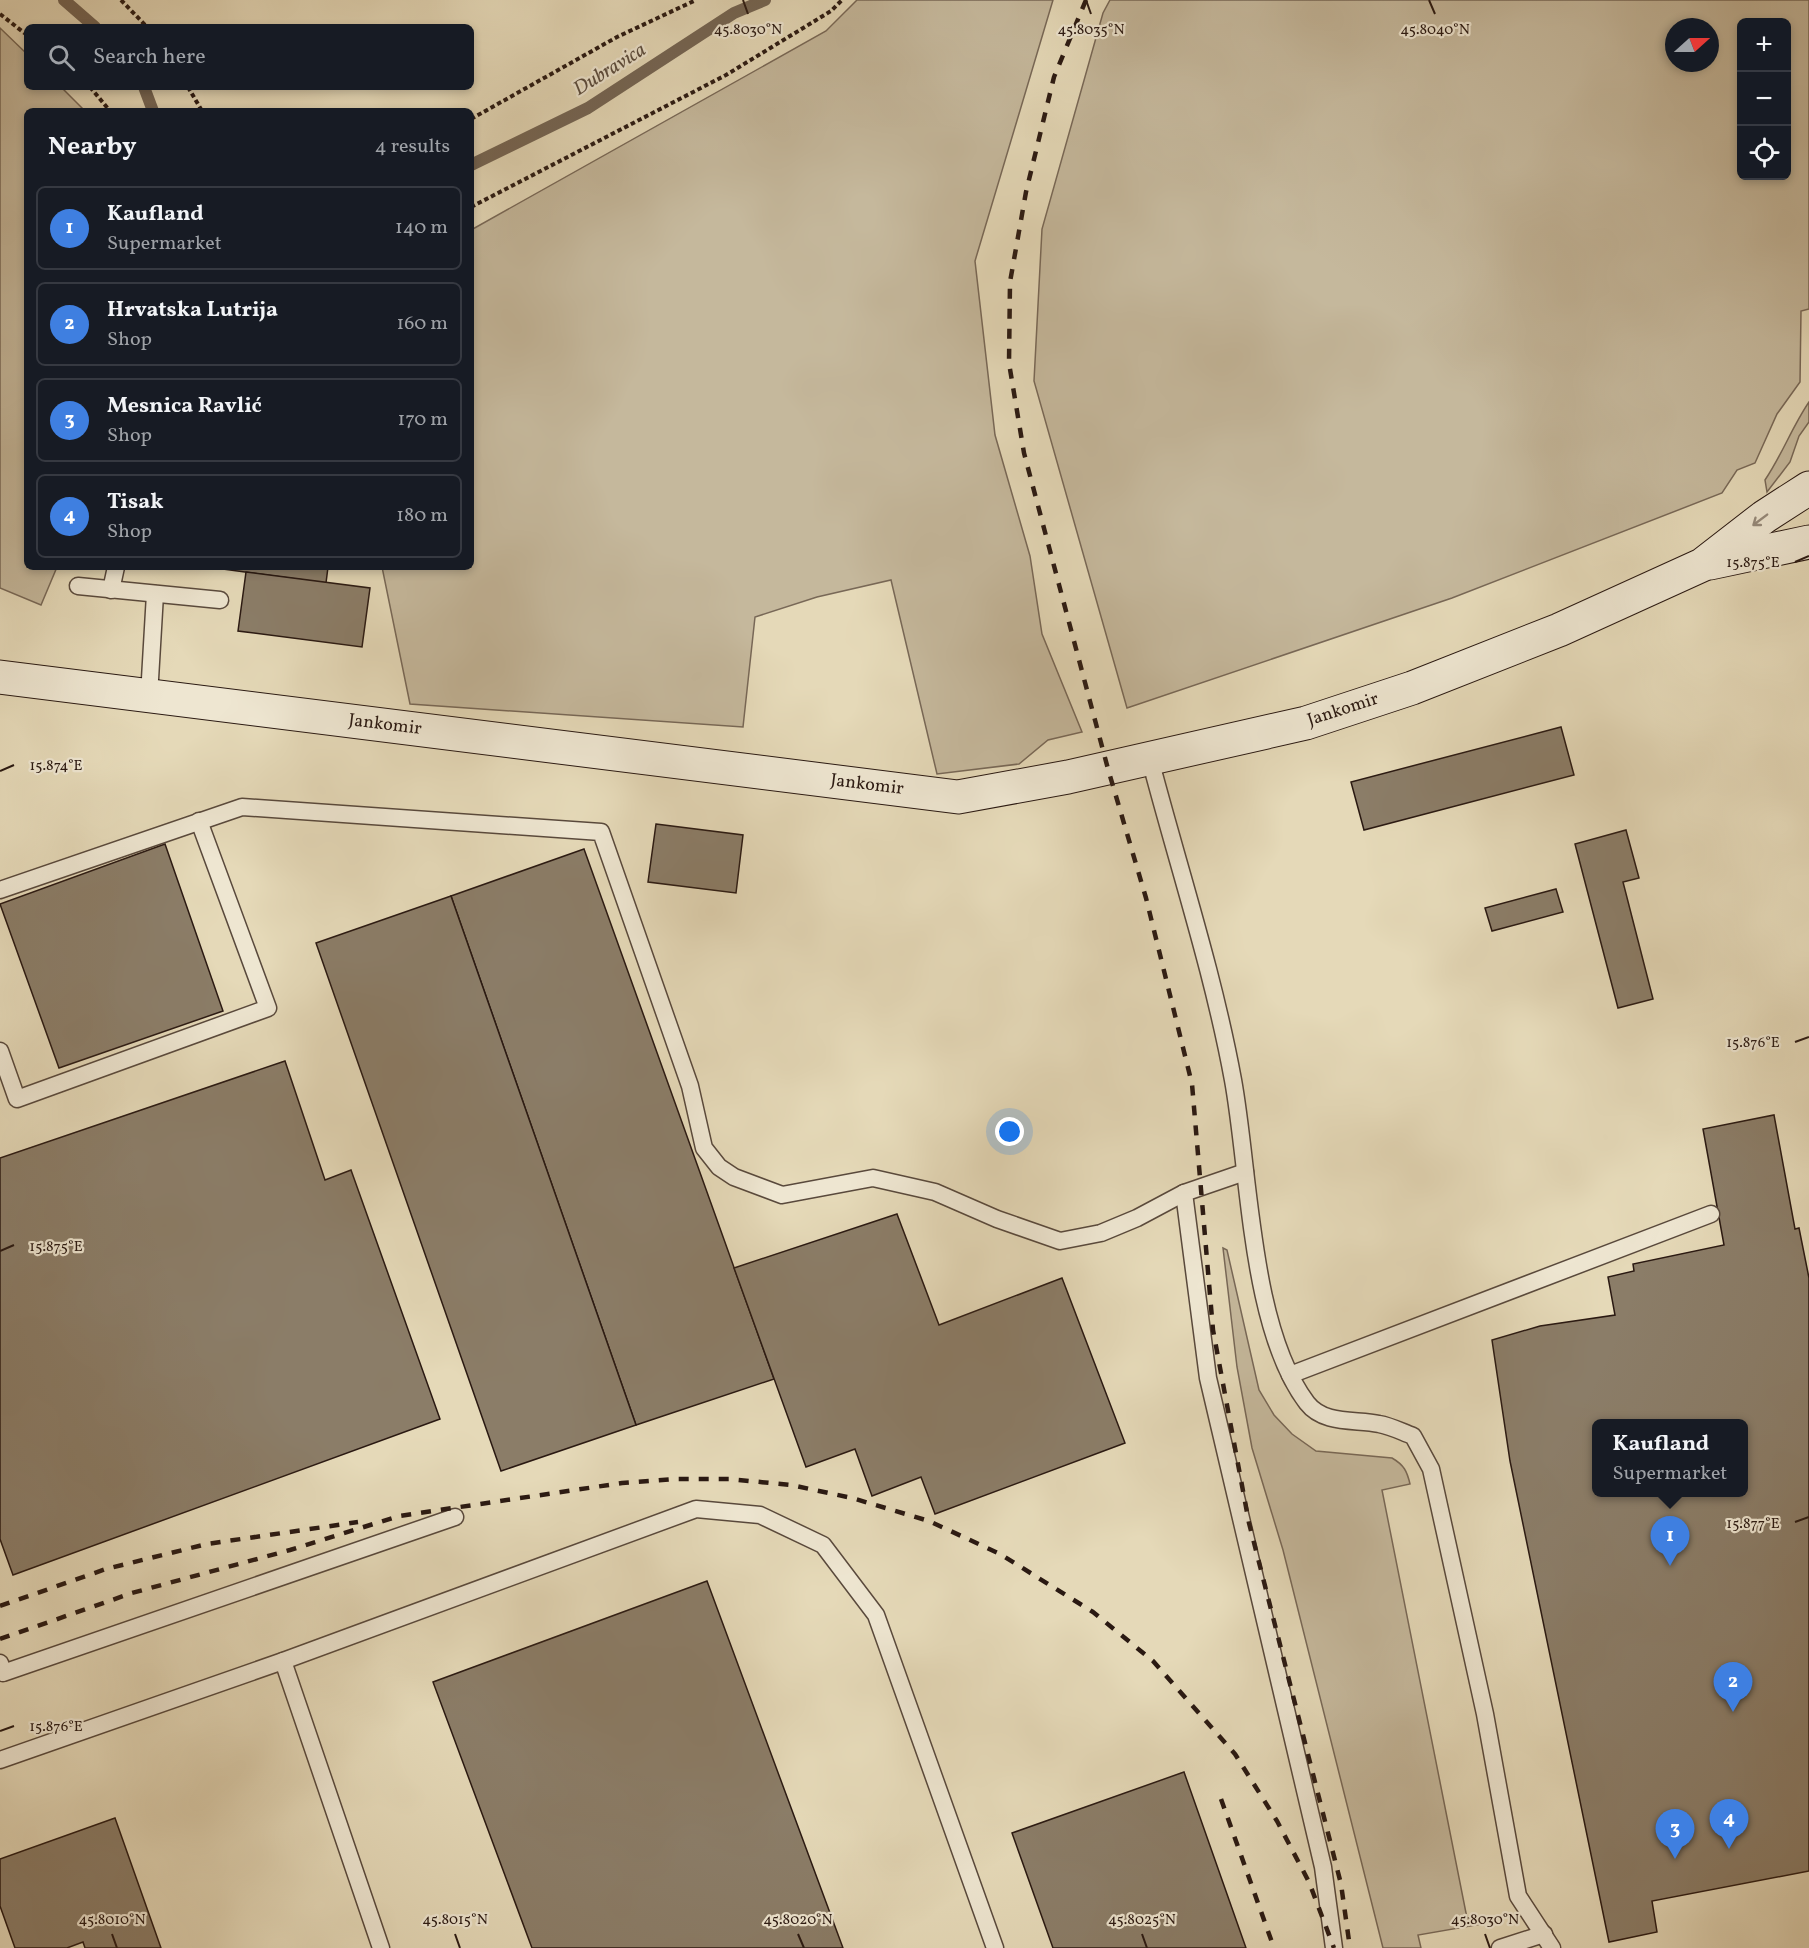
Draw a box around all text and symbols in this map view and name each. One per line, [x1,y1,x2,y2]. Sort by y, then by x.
north arrow [1665,18,1719,72]
map controls [1737,18,1791,180]
button: + [1737,18,1791,72]
text: 45.8030°N [714,20,782,41]
text: 45.8035°N [1057,20,1125,41]
text: 45.8040°N [1400,20,1470,41]
search box [24,24,474,90]
water label: Dubravica [568,37,652,103]
icon: search [45,41,78,74]
text: Search here [93,42,206,73]
button: − [1737,72,1791,126]
button: locate [1737,126,1791,180]
text: Nearby [48,129,137,165]
text: 4 results [375,133,450,161]
text: Kaufland [107,199,204,230]
text: 1 [65,214,74,242]
text: 140 m [395,214,448,242]
text: Supermarket [107,230,222,258]
text: Hrvatska Lutrija [107,295,278,326]
text: 2 [64,310,75,338]
text: 160 m [396,310,448,338]
text: Shop [107,326,152,354]
text: Mesnica Ravlić [107,391,262,422]
text: 3 [64,406,75,434]
text: 170 m [398,406,448,434]
text: Shop [107,422,152,450]
text: Tisak [107,487,164,518]
text: 4 [63,502,76,530]
text: 180 m [396,502,448,530]
one-way arrow [1753,514,1769,526]
text: Shop [107,518,152,546]
text: 15.875°E [1726,553,1780,574]
street label: Jankomir [1304,687,1382,733]
street label: Jankomir [347,708,424,742]
text: 15.874°E [29,756,83,777]
street label: Jankomir [829,768,906,802]
text: 15.876°E [1726,1033,1780,1054]
your location [995,1117,1024,1146]
text: 15.875°E [29,1237,83,1258]
popup [1592,1419,1748,1497]
text: Kaufland [1613,1429,1709,1460]
text: Supermarket [1613,1460,1727,1488]
text: 15.877°E [1726,1514,1780,1535]
pin: 1 [1650,1516,1690,1566]
pin: 2 [1714,1662,1752,1712]
text: 15.876°E [29,1717,83,1738]
pin: 4 [1710,1800,1748,1849]
pin: 3 [1656,1810,1694,1859]
text: 45.8010°N [78,1910,146,1931]
text: 45.8015°N [422,1910,488,1931]
text: 45.8020°N [763,1910,833,1931]
text: 45.8025°N [1108,1910,1176,1931]
text: 45.8030°N [1451,1910,1519,1931]

